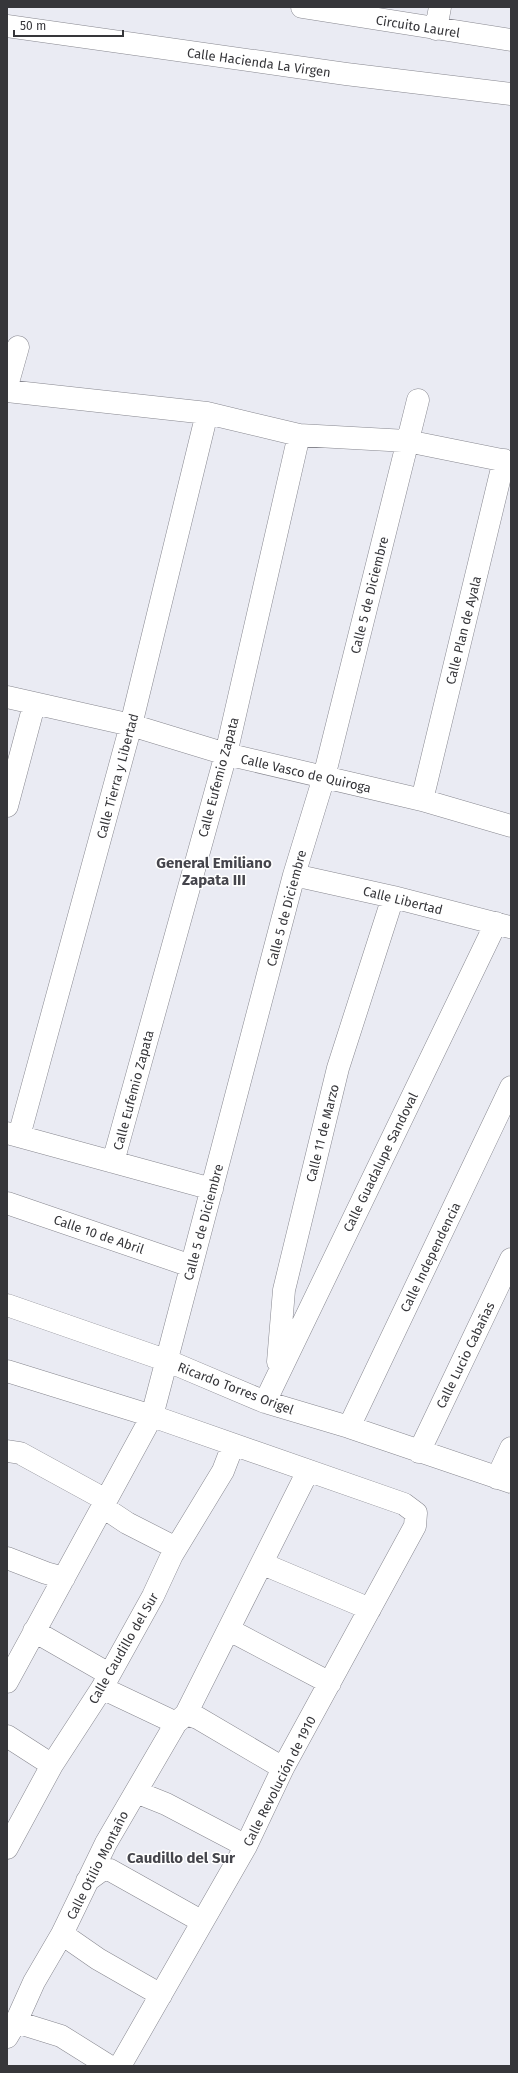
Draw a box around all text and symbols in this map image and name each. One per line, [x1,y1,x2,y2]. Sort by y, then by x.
scale bar [14,12,123,38]
street label: Circuito Laurel [375,12,461,41]
text: 50 m [20,19,46,33]
street label: Calle Hacienda La Virgen [186,45,332,80]
street label: Calle 5 de Diciembre [348,535,391,655]
street label: Calle Plan de Ayala [443,574,484,686]
street label: Calle Tierra y Libertad [94,712,141,840]
street label: Calle Eufemio Zapata [195,715,242,839]
street label: Calle Vasco de Quiroga [239,751,372,796]
street label: Calle 5 de Diciembre [264,848,309,968]
district label: General Emiliano Zapata III [156,854,272,889]
street label: Calle Libertad [361,883,444,918]
street label: Calle Eufemio Zapata [110,1028,157,1152]
street label: Calle 11 de Marzo [303,1083,342,1184]
street label: Calle Guadalupe Sandoval [340,1090,421,1234]
street label: Calle 5 de Diciembre [181,1162,226,1282]
street label: Calle Independencia [397,1200,464,1315]
street label: Calle 10 de Abril [52,1212,146,1257]
street label: Calle Lucio Cabañas [433,1300,498,1411]
street label: Ricardo Torres Origel [176,1359,296,1418]
street label: Calle Caudillo del Sur [85,1590,161,1706]
street label: Calle Revolución de 1910 [240,1714,319,1849]
street label: Calle Otilio Montaño [63,1808,131,1922]
district label: Caudillo del Sur [127,1849,236,1867]

